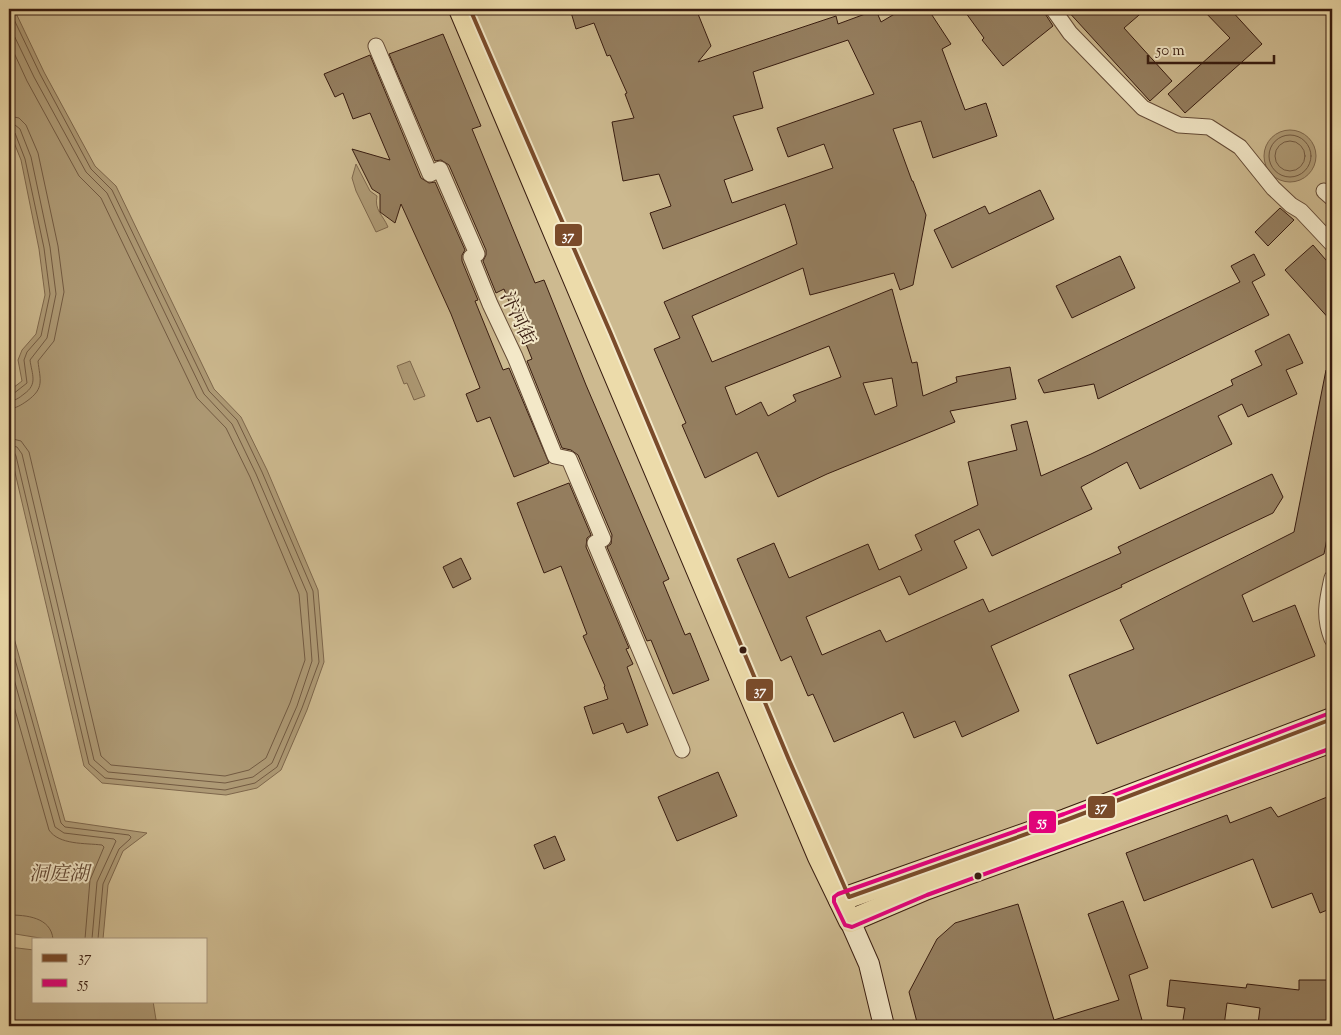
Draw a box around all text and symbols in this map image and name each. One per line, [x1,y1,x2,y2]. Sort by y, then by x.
scale bar [1148,32,1275,64]
text: 50 m [1155,41,1185,62]
line badge: 37 [554,223,583,247]
text: 37 [562,227,575,247]
street label: 汴河街 [492,288,541,351]
unlabelled marker [738,645,748,655]
line badge: 37 [745,678,774,702]
text: 37 [754,682,767,702]
line badge: 37 [1087,795,1116,819]
text: 37 [1095,798,1108,818]
line badge: 55 [1028,810,1057,834]
text: 55 [1036,813,1047,833]
water label: 洞庭湖 [29,861,92,890]
unlabelled marker [973,871,983,881]
legend [32,938,208,1002]
text: 37 [78,948,92,969]
text: 55 [77,974,88,995]

